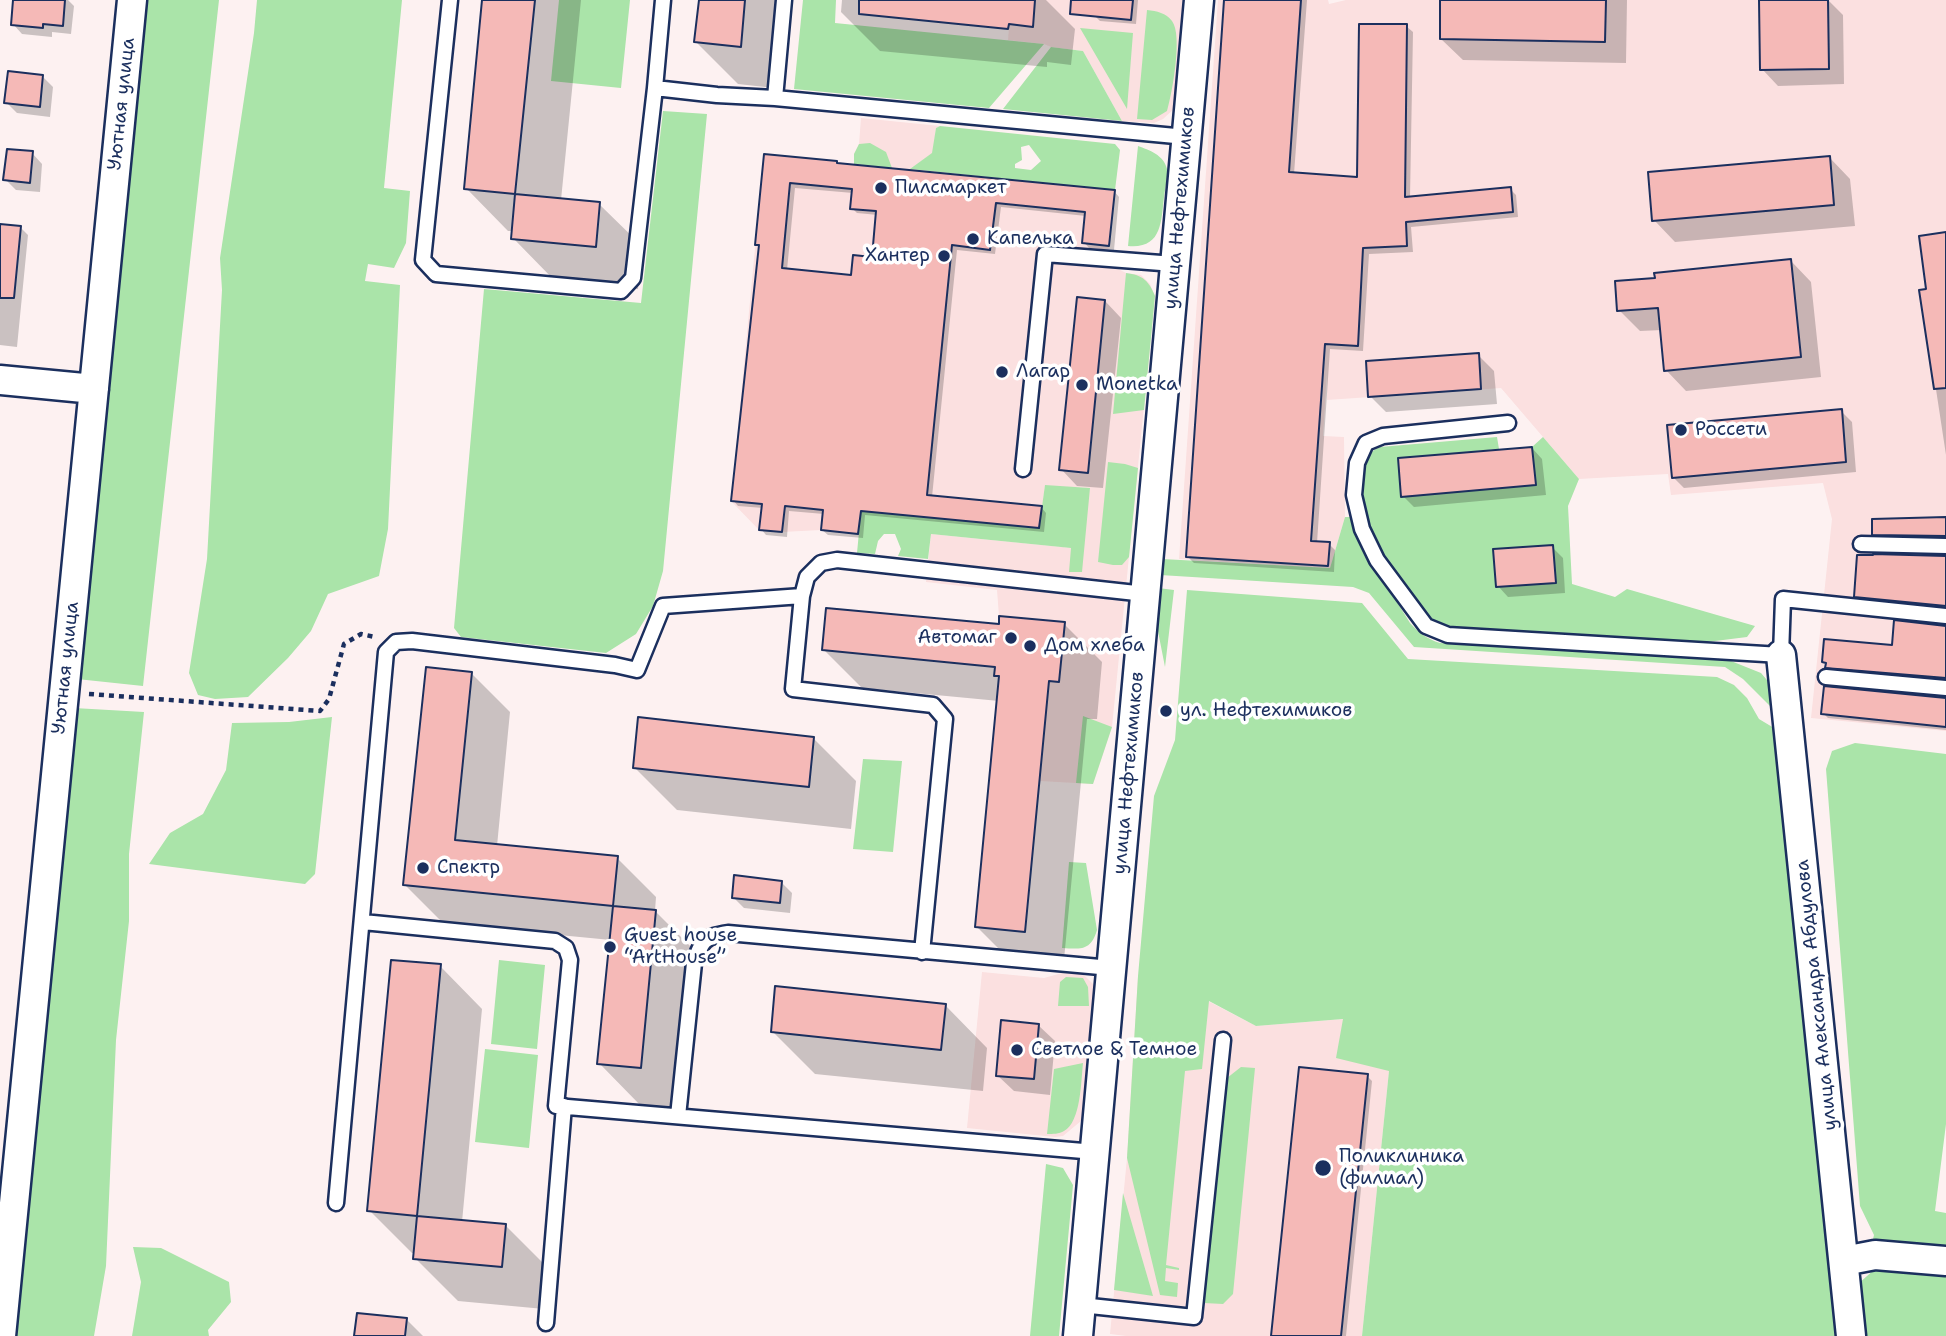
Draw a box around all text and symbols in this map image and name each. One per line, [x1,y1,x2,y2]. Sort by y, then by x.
street label: Уютная улица [104,36,140,172]
street label: улица Нефтехимиков [1160,106,1200,310]
place label: Пилсмаркет [895,177,1007,199]
marker: Пилсмаркет [873,180,889,196]
place label: Капелька [987,228,1074,250]
marker: Капелька [965,231,981,247]
place label: Хантер [865,245,930,267]
marker: Хантер [936,248,952,264]
place label: Лагар [1016,361,1070,383]
marker: Лагар [994,364,1010,380]
place label: Monetka [1096,374,1178,396]
marker: Monetka [1074,377,1090,393]
place label: Россети [1695,419,1767,441]
marker: Россети [1673,422,1689,438]
street label: Уютная улица [48,600,84,736]
place label: Автомаг [917,627,997,649]
marker: Автомаг [1003,630,1019,646]
place label: Дом хлеба [1044,635,1145,657]
marker: Дом хлеба [1022,638,1038,654]
street label: улица Нефтехимиков [1109,671,1149,875]
place label: ул. Нефтехимиков [1180,700,1352,722]
marker: ул. Нефтехимиков [1158,703,1174,719]
place label: Спектр [437,857,500,879]
street label: улица Александра Абдулова [1791,858,1843,1132]
marker: Спектр [415,860,431,876]
place label: Guest house “ArtHouse” [624,925,737,969]
marker: Guest house “ArtHouse” [602,939,618,955]
place label: Светлое & Темное [1031,1039,1197,1061]
marker: Светлое & Темное [1009,1042,1025,1058]
place label: Поликлиника (филиал) [1339,1146,1464,1190]
marker: Поликлиника (филиал) [1313,1158,1333,1178]

